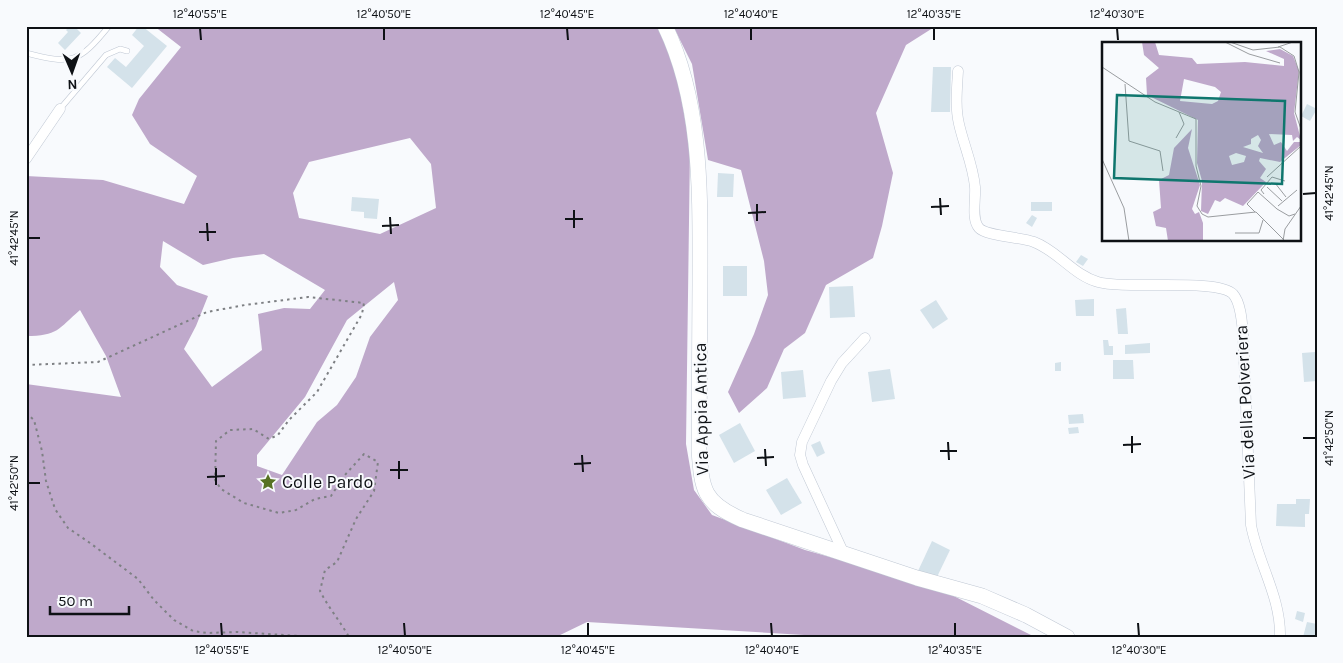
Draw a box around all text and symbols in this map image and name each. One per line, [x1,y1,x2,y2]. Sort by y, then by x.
text: 12°40'55"E [173,7,227,21]
text: 12°40'50"E [357,7,411,21]
text: 12°40'45"E [540,7,594,21]
text: 12°40'40"E [724,7,778,21]
text: 12°40'35"E [907,7,961,21]
text: 12°40'30"E [1089,7,1145,21]
inset map [1102,42,1300,241]
north arrow [48,48,98,98]
text: N [67,76,78,93]
text: 41°42'45"N [1322,165,1336,221]
text: 41°42'45"N [7,210,21,266]
street label: Via della Polveriera [1230,324,1260,480]
street label: Via Appia Antica [689,342,713,476]
text: 41°42'50"N [1322,410,1336,466]
text: 41°42'50"N [7,455,21,511]
place label: Colle Pardo [282,471,373,493]
place icon: Colle Pardo [258,472,278,492]
scale bar [50,583,129,615]
text: 50 m [58,592,93,610]
text: 12°40'55"E [195,643,249,657]
text: 12°40'50"E [378,643,432,657]
text: 12°40'45"E [561,643,615,657]
text: 12°40'40"E [745,643,799,657]
text: 12°40'35"E [928,643,982,657]
text: 12°40'30"E [1111,643,1167,657]

